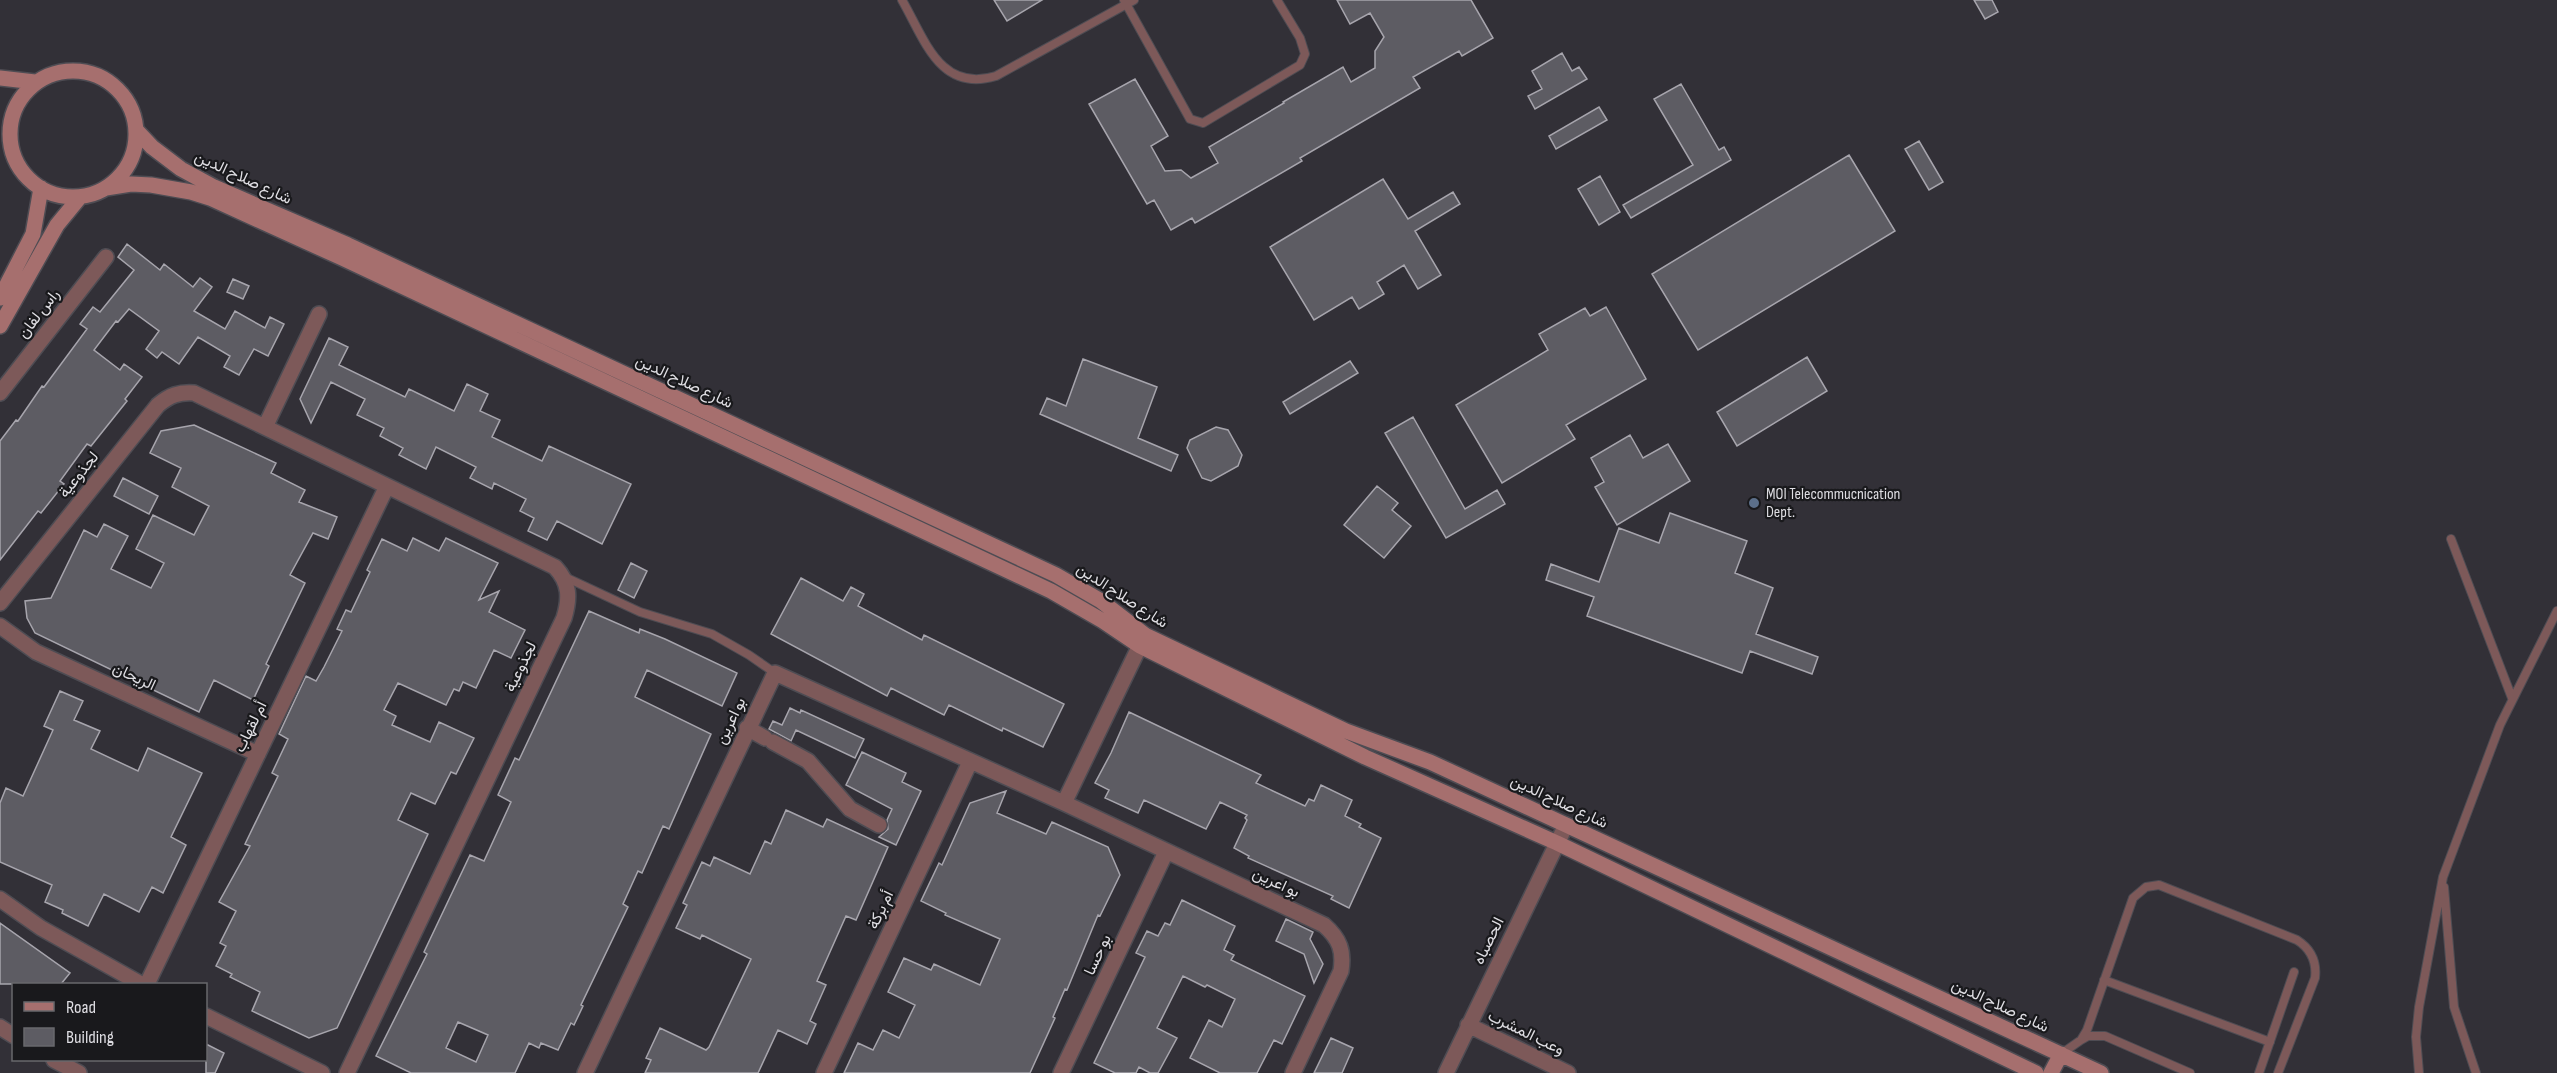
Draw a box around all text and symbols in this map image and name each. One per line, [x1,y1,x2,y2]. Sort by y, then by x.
street label: شارع صلاح الدين [191,147,295,210]
street label: راس لفان [14,286,64,342]
street label: شارع صلاح الدين [632,351,736,414]
street label: لجذوعية [55,448,103,502]
place label: MOI Telecommucnication Dept. [1766,485,1900,522]
marker: MOI Telecommucnication Dept. [1747,496,1761,510]
street label: شارع صلاح الدين [1072,559,1171,633]
street label: لجذوعية [501,639,541,695]
street label: الريحان [109,659,159,695]
street label: بو اعرين [712,695,750,747]
street label: أم لقهاب [231,698,272,756]
street label: شارع صلاح الدين [1507,771,1611,834]
street label: بو اعرين [1249,864,1303,902]
street label: أم بركة [864,887,898,932]
street label: الحصباه [1469,914,1509,968]
street label: بو حسا [1080,932,1116,978]
street label: شارع صلاح الدين [1948,975,2052,1038]
legend [12,983,207,1061]
text: Road [66,997,96,1018]
street label: وعب المشرب [1485,1006,1567,1060]
text: Building [66,1027,114,1048]

